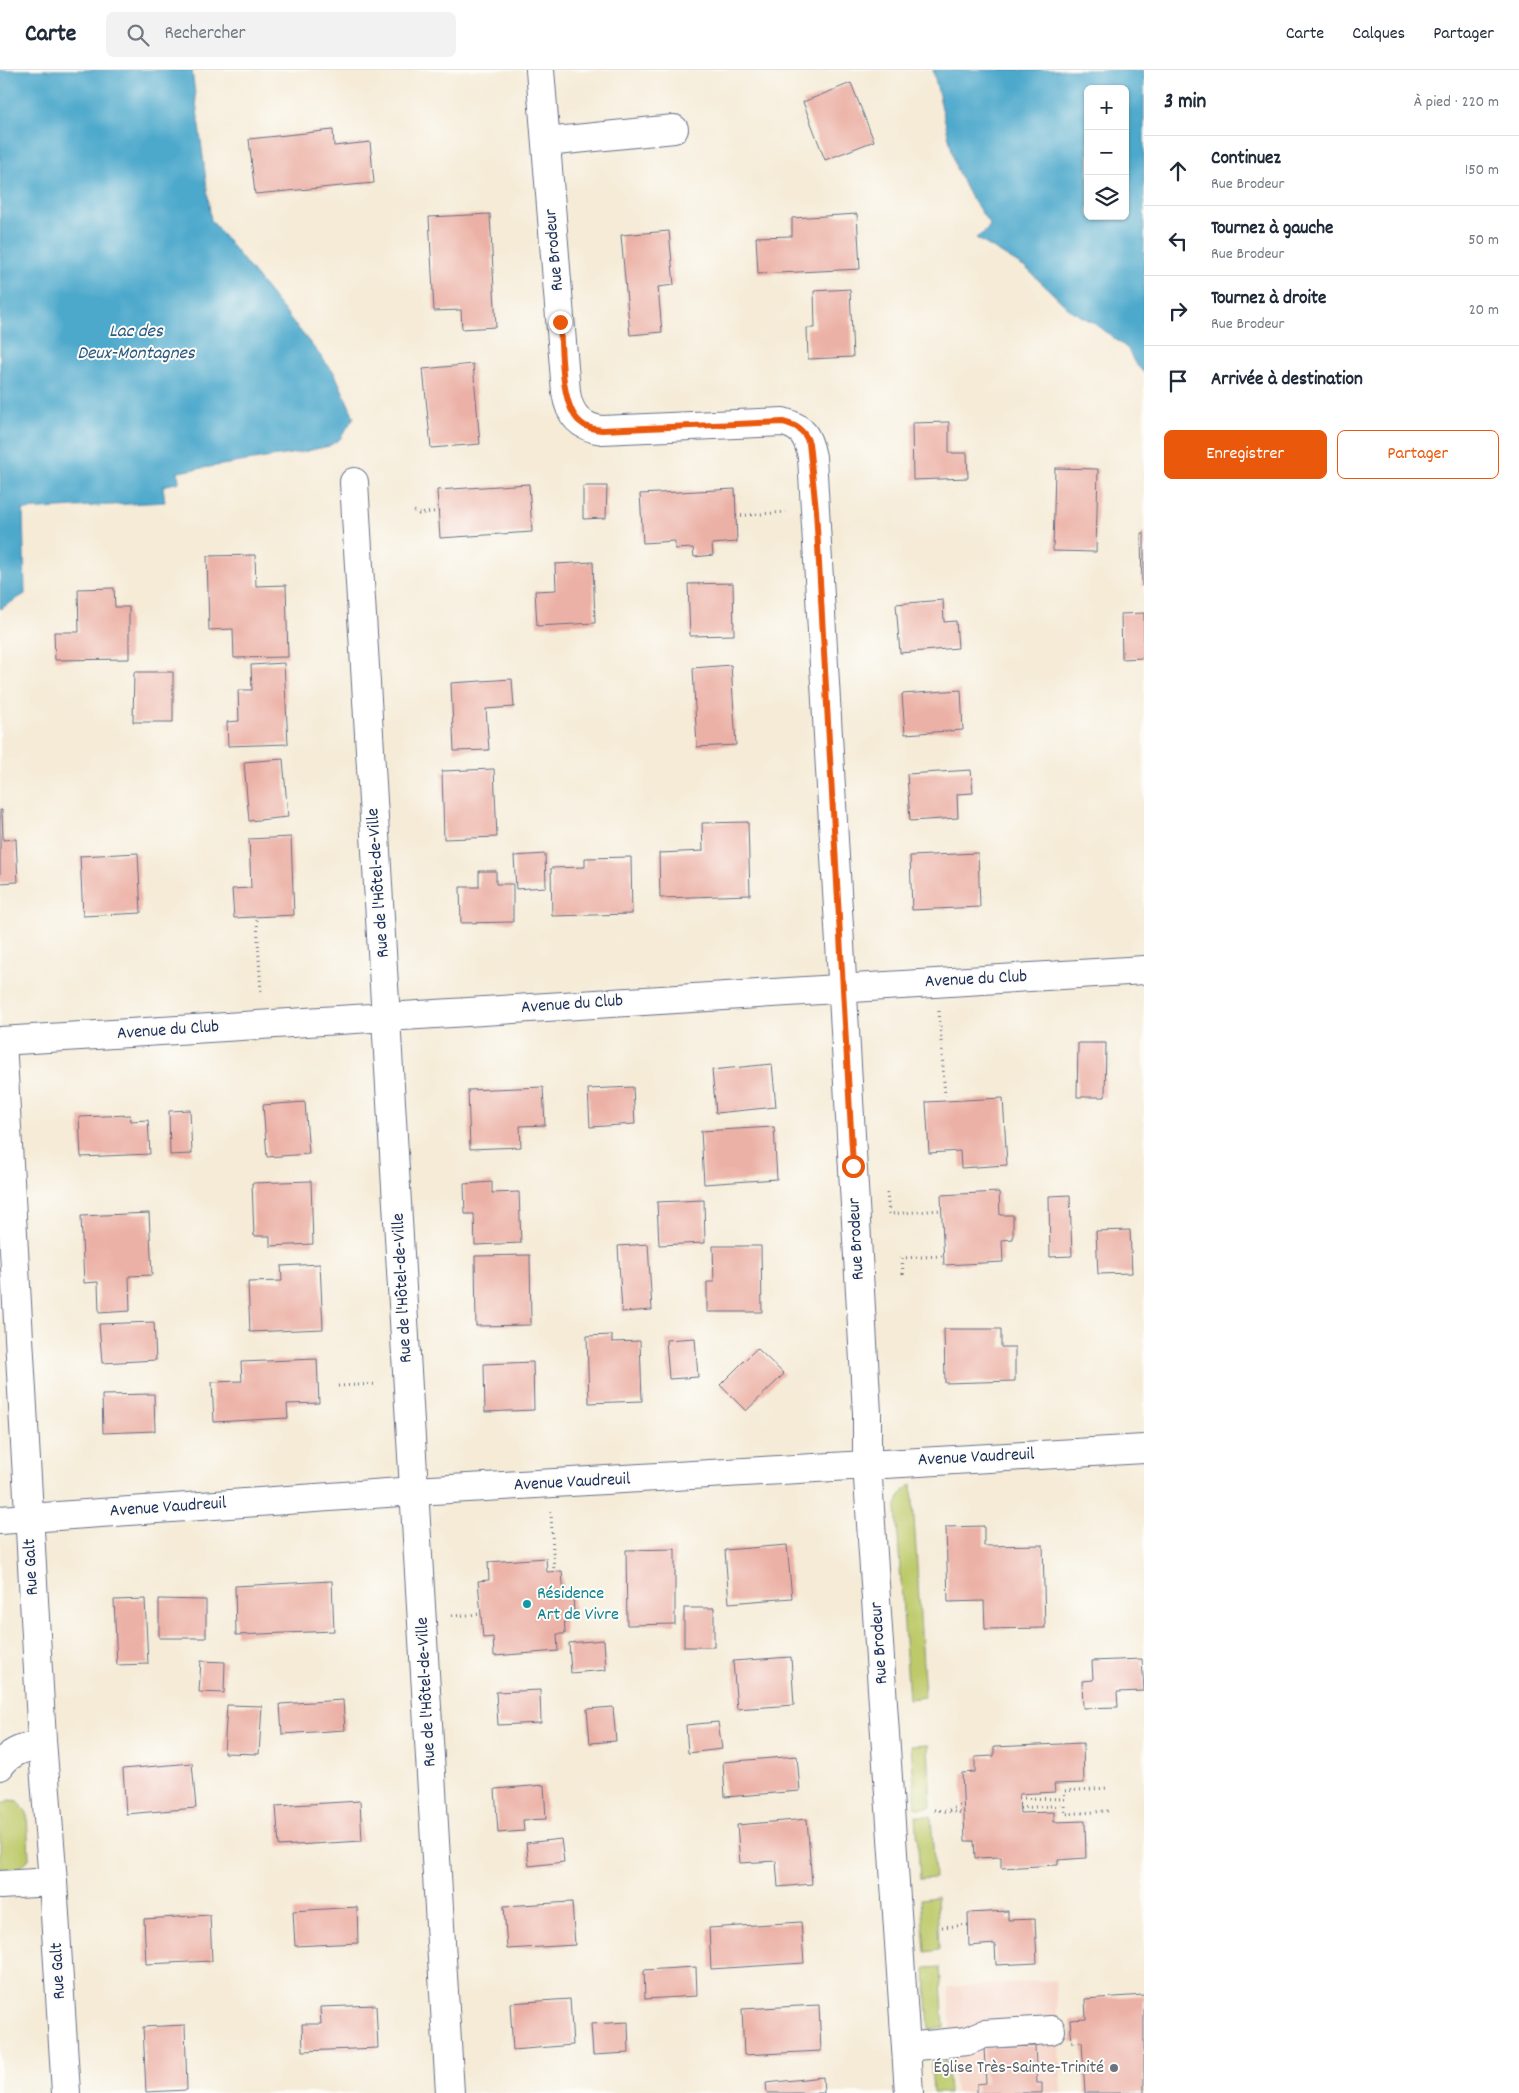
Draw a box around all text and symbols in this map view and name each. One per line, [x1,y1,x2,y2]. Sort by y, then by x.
search box [106,12,456,57]
text: Carte [25,18,76,52]
icon: search [124,21,152,49]
text: Rechercher [164,21,246,48]
text: Carte [1286,22,1324,47]
text: Calques [1352,22,1405,47]
text: Partager [1433,22,1494,47]
map controls [1084,85,1129,220]
button: + [1084,85,1129,130]
text: 3 min [1164,88,1206,118]
text: À pied · 220 m [1414,91,1499,114]
button: − [1084,130,1129,175]
text: Continuez [1211,146,1281,173]
icon: ahead [1164,157,1192,185]
text: 150 m [1465,159,1499,182]
text: Rue Brodeur [1211,173,1284,196]
button: layers [1084,175,1129,220]
street label: Rue Brodeur [539,207,571,292]
text: Tournez à gauche [1211,216,1333,243]
icon: left [1164,227,1192,255]
text: 50 m [1468,229,1499,252]
text: Rue Brodeur [1211,243,1284,266]
text: Tournez à droite [1211,286,1326,313]
icon: right [1164,297,1192,325]
text: 20 m [1469,299,1499,322]
route end [549,311,572,334]
text: Rue Brodeur [1211,313,1284,336]
water label: Lac des Deux-Montagnes [77,319,196,368]
icon: arrive [1164,367,1192,395]
text: Arrivée à destination [1211,367,1363,394]
button: Enregistrer [1164,430,1327,479]
button: Partager [1337,430,1499,479]
street label: Rue de l'Hôtel-de-Ville [361,807,397,959]
street label: Avenue du Club [924,965,1028,995]
street label: Avenue du Club [520,989,624,1021]
street label: Avenue du Club [116,1015,220,1047]
route start [842,1155,865,1178]
street label: Rue Brodeur [842,1197,872,1281]
street label: Rue de l'Hôtel-de-Ville [387,1212,419,1364]
street label: Avenue Vaudreuil [917,1442,1036,1474]
street label: Avenue Vaudreuil [513,1467,632,1499]
street label: Avenue Vaudreuil [109,1491,228,1525]
street label: Rue Galt [18,1538,46,1596]
place label: Résidence Art de Vivre [537,1582,619,1628]
marker: Résidence Art de Vivre [521,1598,533,1610]
street label: Rue Brodeur [865,1601,895,1685]
street label: Rue de l'Hôtel-de-Ville [411,1616,443,1768]
street label: Rue Galt [45,1942,73,2000]
place label: Église Très-Sainte-Trinité [933,2056,1104,2081]
marker: Église Très-Sainte-Trinité [1108,2062,1120,2074]

